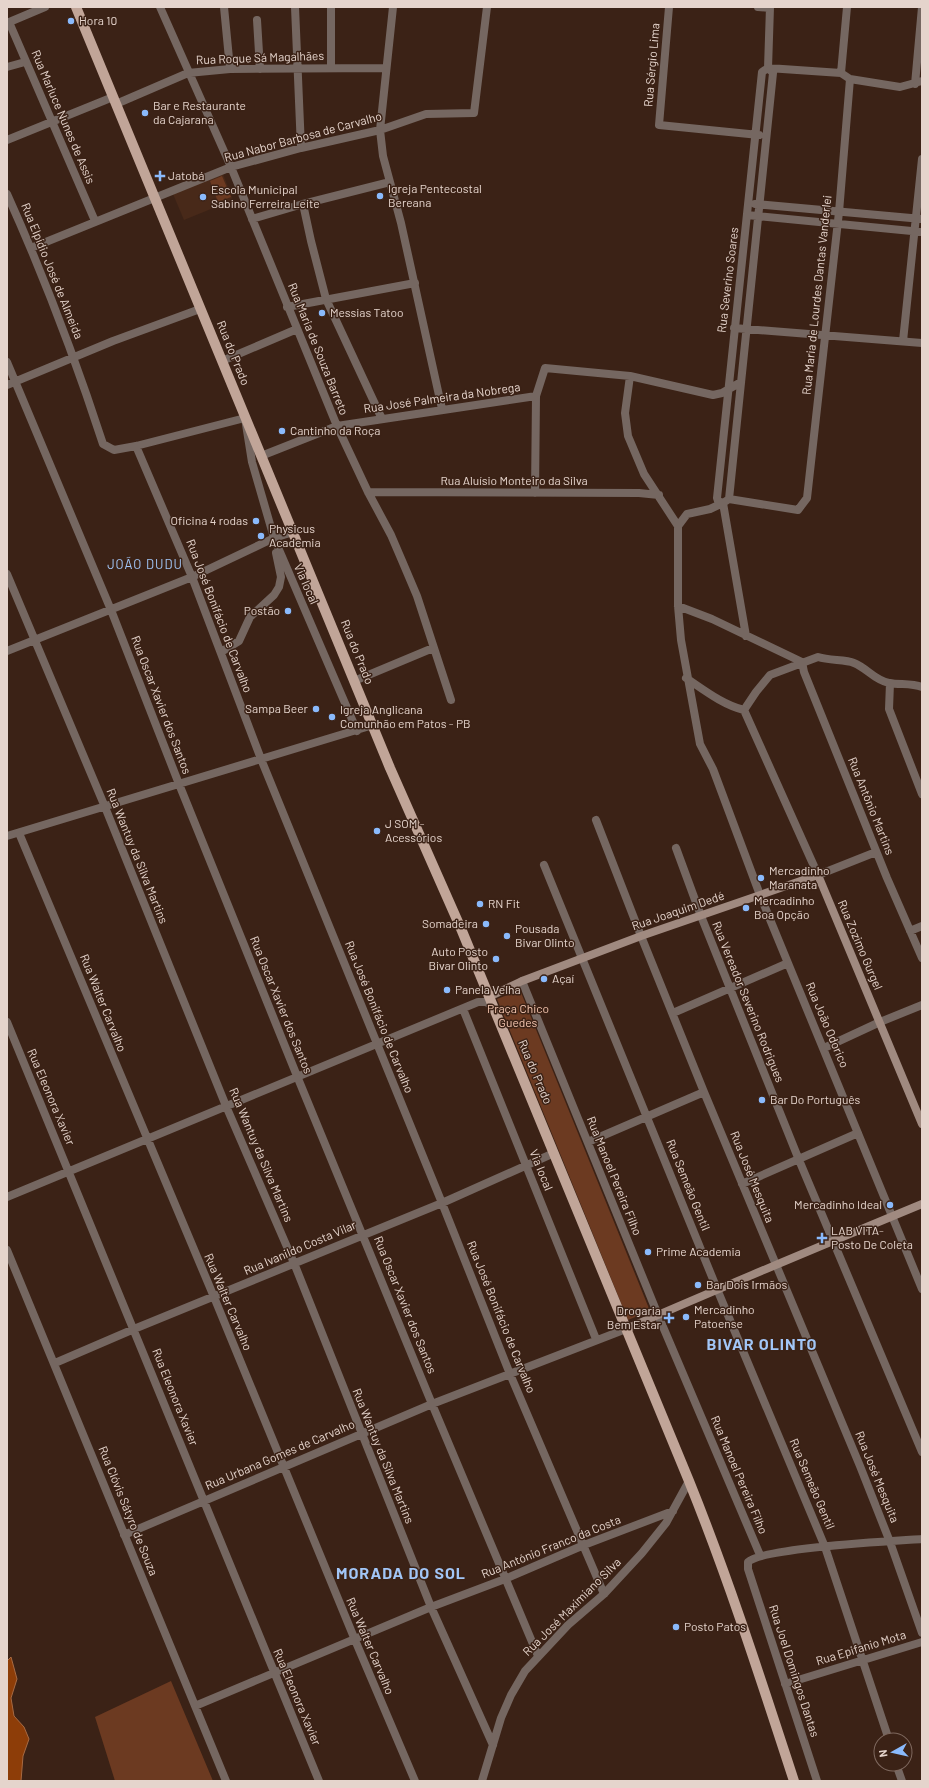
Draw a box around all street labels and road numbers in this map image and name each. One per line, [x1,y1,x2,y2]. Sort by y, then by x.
street label: Rua Sérgio Lima [640,22,662,108]
street label: Rua Marluce Nunes de Assis [29,48,99,186]
street label: Rua Roque Sá Magalhães [196,48,324,66]
street label: Rua Nabor Barbosa de Carvalho [223,108,383,164]
street label: Rua Maria de Lourdes Dantas Vanderlei [799,194,833,395]
street label: Rua Elpídio José de Almeida [19,201,87,341]
street label: Rua Severino Soares [714,226,740,333]
street label: Rua Maria de Souza Barreto [286,280,352,417]
street label: Rua do Prado [215,318,253,387]
street label: Rua José Palmeira da Nobrega [363,379,521,415]
street label: Rua Aluísio Monteiro da Silva [440,473,588,487]
street label: Rua José Bonifácio de Carvalho [184,537,256,694]
street label: Via local [292,561,322,606]
street label: Rua do Prado [339,617,377,686]
street label: Rua Oscar Xavier dos Santos [129,634,195,776]
street label: Rua Antônio Martins [846,755,898,857]
street label: Rua Wantuy da Silva Martins [104,786,172,925]
street label: Rua Joaquim Dedé [629,888,726,932]
street label: Rua Zozimo Gurgel [836,898,886,992]
street label: Rua Vereador Severino Rodrigues [710,919,788,1084]
street label: Rua Oscar Xavier dos Santos [248,934,316,1076]
street label: Rua José Bonifácio de Carvalho [343,938,417,1095]
street label: Rua Walter Carvalho [78,952,130,1053]
street label: Rua João Odorico [804,980,852,1069]
street label: Rua do Prado [516,1037,556,1106]
street label: Rua Eleonora Xavier [25,1046,79,1148]
street label: Rua Wantuy da Silva Martins [227,1085,297,1224]
street label: Rua Manoel Pereira Filho [585,1114,645,1237]
street label: Rua José Mesquita [728,1129,778,1224]
street label: Rua Semeão Gentil [664,1137,714,1232]
street label: Via local [527,1147,556,1192]
street label: Rua Ivanildo Costa Vilar [241,1217,359,1277]
street label: Rua Oscar Xavier dos Santos [372,1234,440,1376]
street label: Rua José Bonifácio de Carvalho [465,1238,539,1395]
street label: Rua Walter Carvalho [202,1251,256,1352]
street label: Rua Eleonora Xavier [150,1346,202,1448]
street label: Rua Wantuy da Silva Martins [350,1386,418,1525]
street label: Rua Manoel Pereira Filho [709,1413,771,1536]
street label: Rua Urbana Gomes de Carvalho [203,1416,356,1492]
street label: Rua José Mesquita [853,1429,903,1524]
street label: Rua Semeão Gentil [787,1436,838,1531]
street label: Rua Clóvis Sátyro de Souza [96,1444,161,1577]
street label: Rua António Franco da Costa [479,1512,622,1580]
street label: Rua José Maximiano Silva [519,1554,623,1658]
street label: Rua Walter Carvalho [344,1595,398,1696]
street label: Rua Joel Domingos Dantas [767,1603,823,1739]
street label: Rua Epifanio Mota [814,1627,907,1667]
street label: Rua Eleonora Xavier [271,1646,325,1748]

